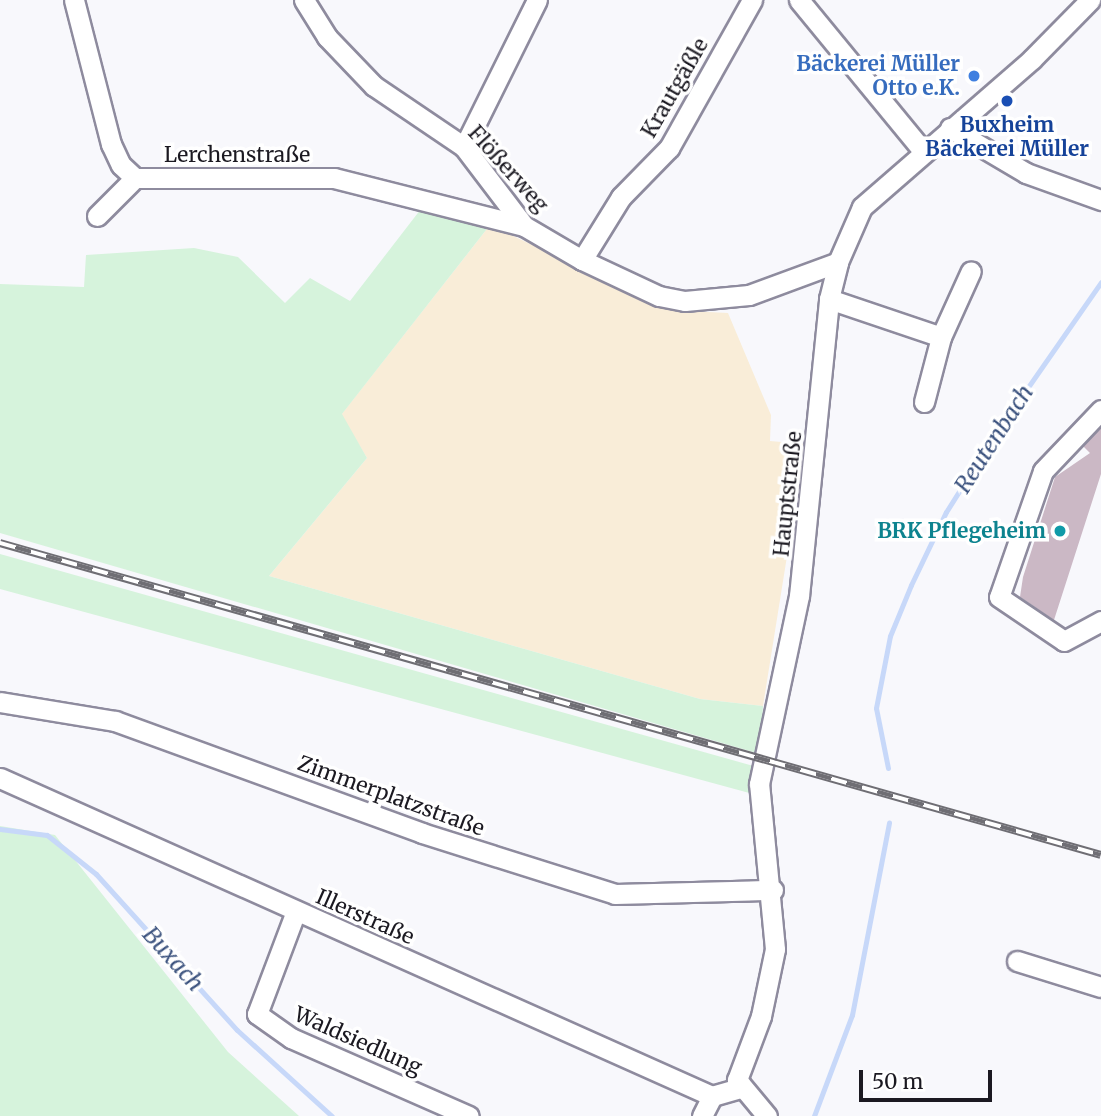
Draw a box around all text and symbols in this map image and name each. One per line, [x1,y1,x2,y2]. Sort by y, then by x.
street label: Krautgäßle [636,34,714,142]
place label: Bäckerei Müller Otto e.K. [796,51,960,101]
marker: Bäckerei Müller Otto e.K. [966,68,982,84]
marker: Buxheim Bäckerei Müller [999,93,1015,109]
place label: Buxheim Bäckerei Müller [925,112,1089,162]
street label: Flößerweg [463,121,553,217]
street label: Lerchenstraße [164,142,310,168]
water label: Reutenbach [949,380,1039,498]
street label: Hauptstraße [769,430,807,558]
place label: BRK Pflegeheim [877,518,1046,544]
marker: BRK Pflegeheim [1052,523,1068,539]
street label: Zimmerplatzstraße [294,751,488,841]
street label: Illerstraße [312,884,418,950]
water label: Buxach [137,921,209,997]
street label: Waldsiedlung [290,1002,426,1080]
scale bar [863,1056,996,1100]
text: 50 m [872,1068,923,1095]

